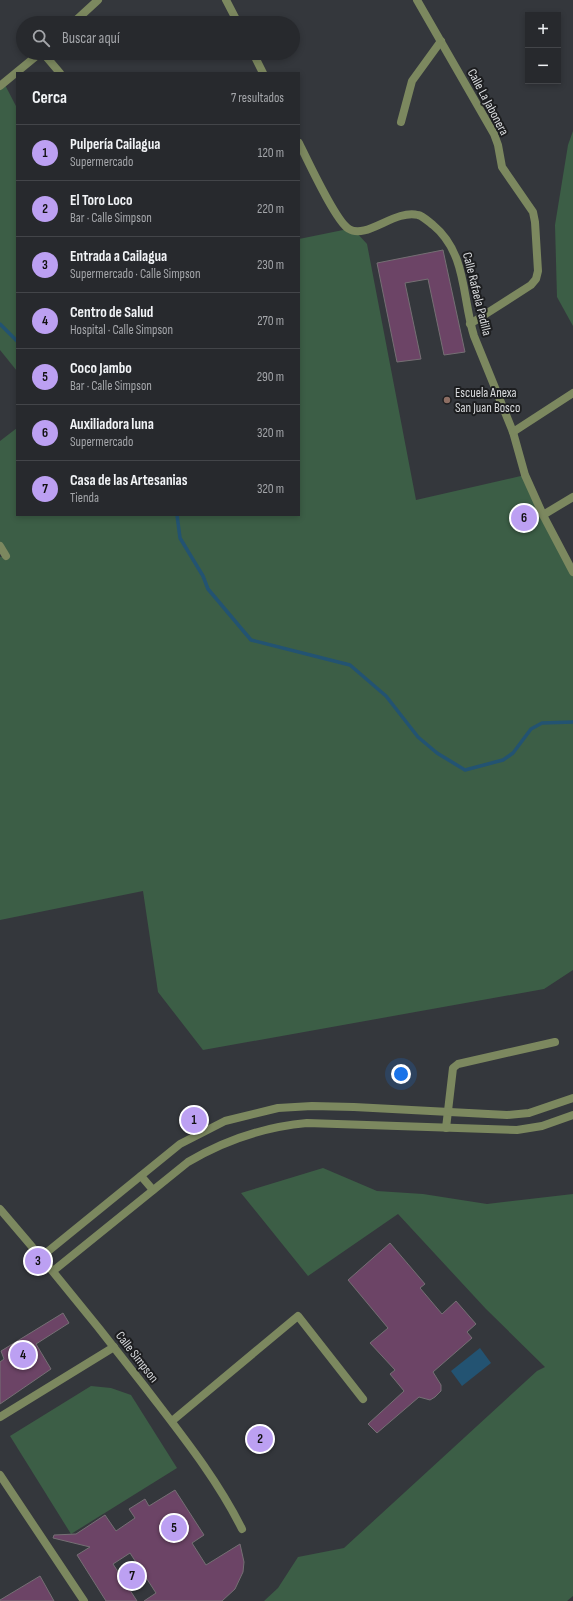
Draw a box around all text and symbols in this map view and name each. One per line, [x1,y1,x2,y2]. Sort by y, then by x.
map controls [525,12,561,84]
button: + [525,12,561,48]
search box [16,16,300,60]
icon: search [30,27,52,49]
text: Buscar aquí [62,29,120,48]
button: − [525,48,561,84]
street label: Calle La Jabonera [464,66,512,138]
text: Cerca [32,88,67,108]
text: 7 resultados [231,90,284,106]
text: Pulpería Cailagua [70,135,160,154]
text: 1 [42,145,48,161]
text: 120 m [258,145,284,161]
text: Supermercado [70,154,133,170]
text: El Toro Loco [70,191,133,210]
text: 2 [42,201,48,217]
text: 220 m [257,201,284,217]
text: Bar · Calle Simpson [70,210,152,226]
text: Entrada a Cailagua [70,247,167,266]
street label: Calle Rafaela Padilla [459,251,495,337]
text: 3 [42,257,48,273]
text: 230 m [257,257,284,273]
text: Supermercado · Calle Simpson [70,266,201,282]
text: Centro de Salud [70,303,153,322]
text: 4 [42,313,48,329]
text: 270 m [257,313,284,329]
text: Hospital · Calle Simpson [70,322,173,338]
text: Coco Jambo [70,359,132,378]
text: 5 [42,369,48,385]
text: 290 m [257,369,284,385]
text: Bar · Calle Simpson [70,378,152,394]
place label: Escuela Anexa San Juan Bosco [455,385,520,416]
marker: Escuela Anexa San Juan Bosco [442,395,452,405]
text: Auxiliadora luna [70,415,154,434]
text: 6 [42,425,48,441]
text: 320 m [257,425,284,441]
text: Supermercado [70,434,133,450]
text: Casa de las Artesanias [70,471,188,490]
text: 7 [42,481,48,497]
text: 320 m [257,481,284,497]
text: Tienda [70,490,99,506]
pin: 6 [511,503,537,533]
your location [391,1064,411,1084]
pin: 1 [181,1105,207,1135]
pin: 3 [25,1246,51,1276]
street label: Calle Simpson [112,1328,162,1386]
pin: 4 [10,1340,36,1370]
pin: 2 [247,1424,273,1454]
pin: 5 [161,1513,187,1543]
pin: 7 [119,1561,145,1591]

